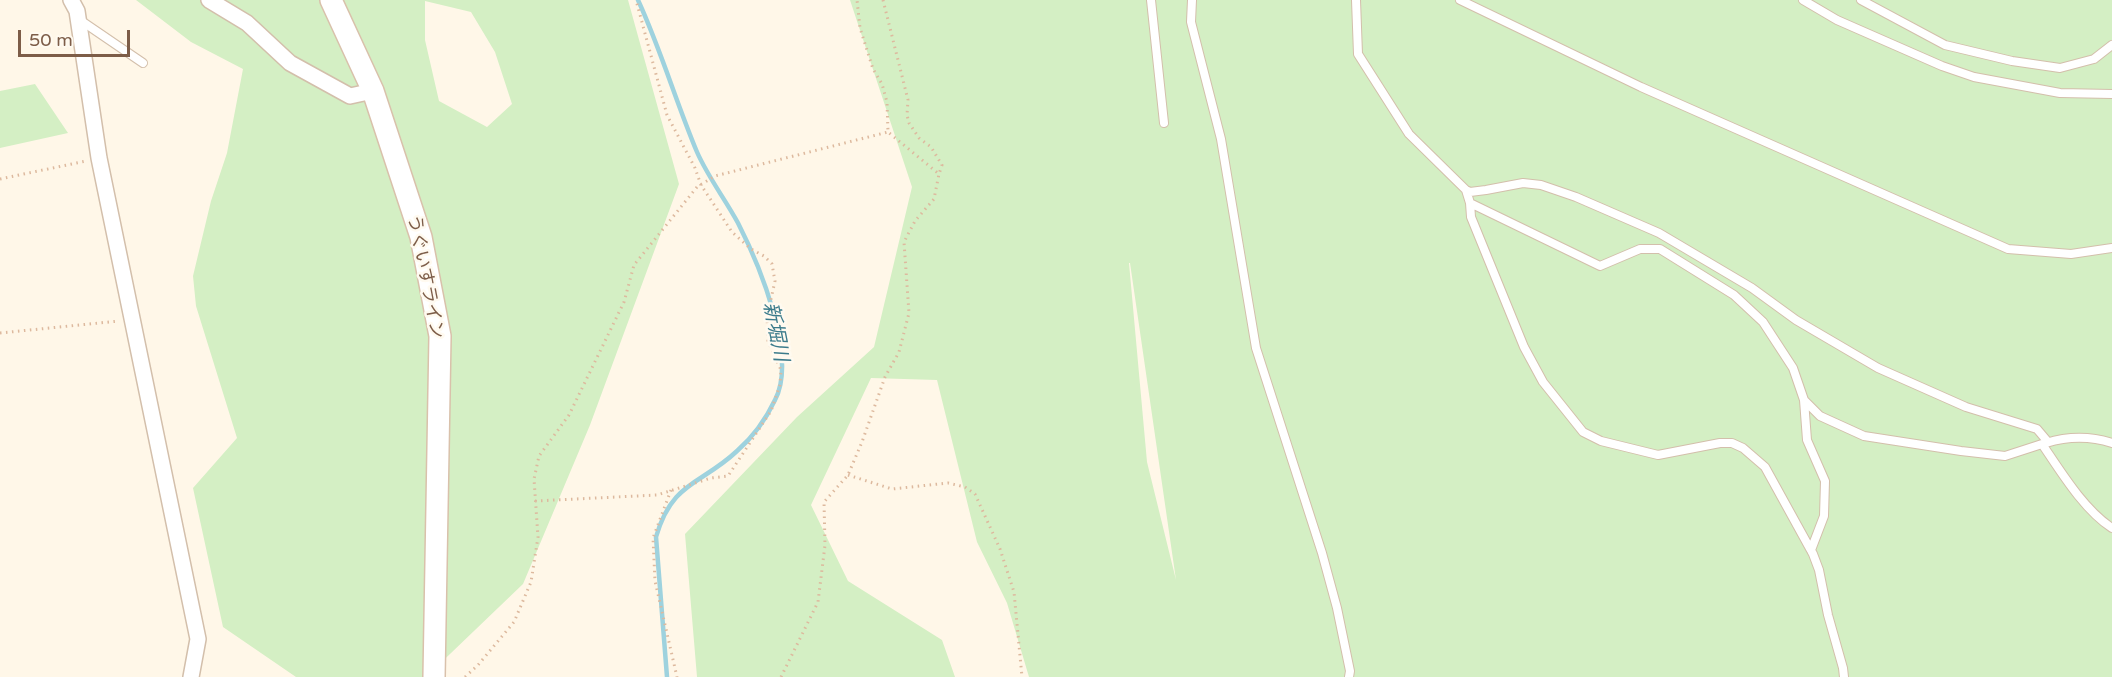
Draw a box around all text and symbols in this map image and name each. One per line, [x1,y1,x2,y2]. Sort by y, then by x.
scale bar [21,18,134,56]
text: 50 m [29,29,73,51]
street label: うぐいすライン [402,213,448,341]
water label: 新堀川 [757,300,793,364]

